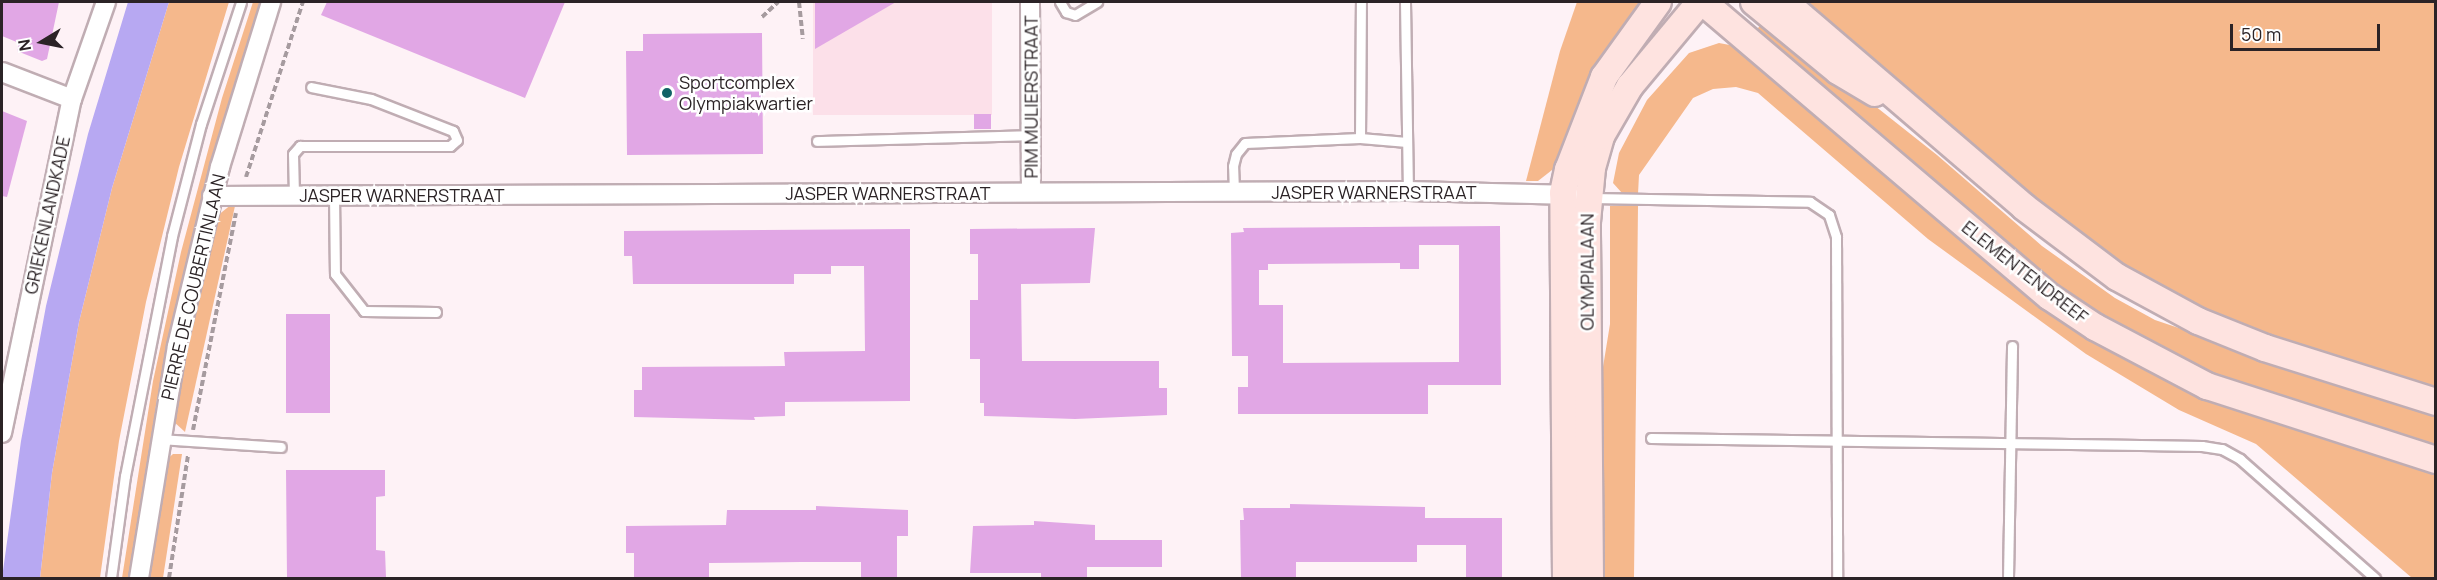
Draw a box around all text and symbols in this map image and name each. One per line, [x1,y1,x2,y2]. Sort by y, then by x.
north arrow [12,12,72,72]
scale bar [2233,12,2383,50]
street label: PIM MULIERSTRAAT [1020,16,1042,178]
text: 50 m [2241,22,2281,46]
text: N [12,38,36,53]
place label: Sportcomplex Olympiakwartier [679,72,813,115]
marker: Sportcomplex Olympiakwartier [660,86,674,100]
street label: GRIEKENLANDKADE [20,134,74,296]
street label: PIERRE DE COUBERTINLAAN [156,172,230,402]
street label: JASPER WARNERSTRAAT [1272,181,1476,203]
street label: JASPER WARNERSTRAAT [786,182,990,204]
street label: JASPER WARNERSTRAAT [300,184,504,206]
street label: OLYMPIALAAN [1576,213,1598,331]
street label: ELEMENTENDREEF [1958,216,2092,328]

